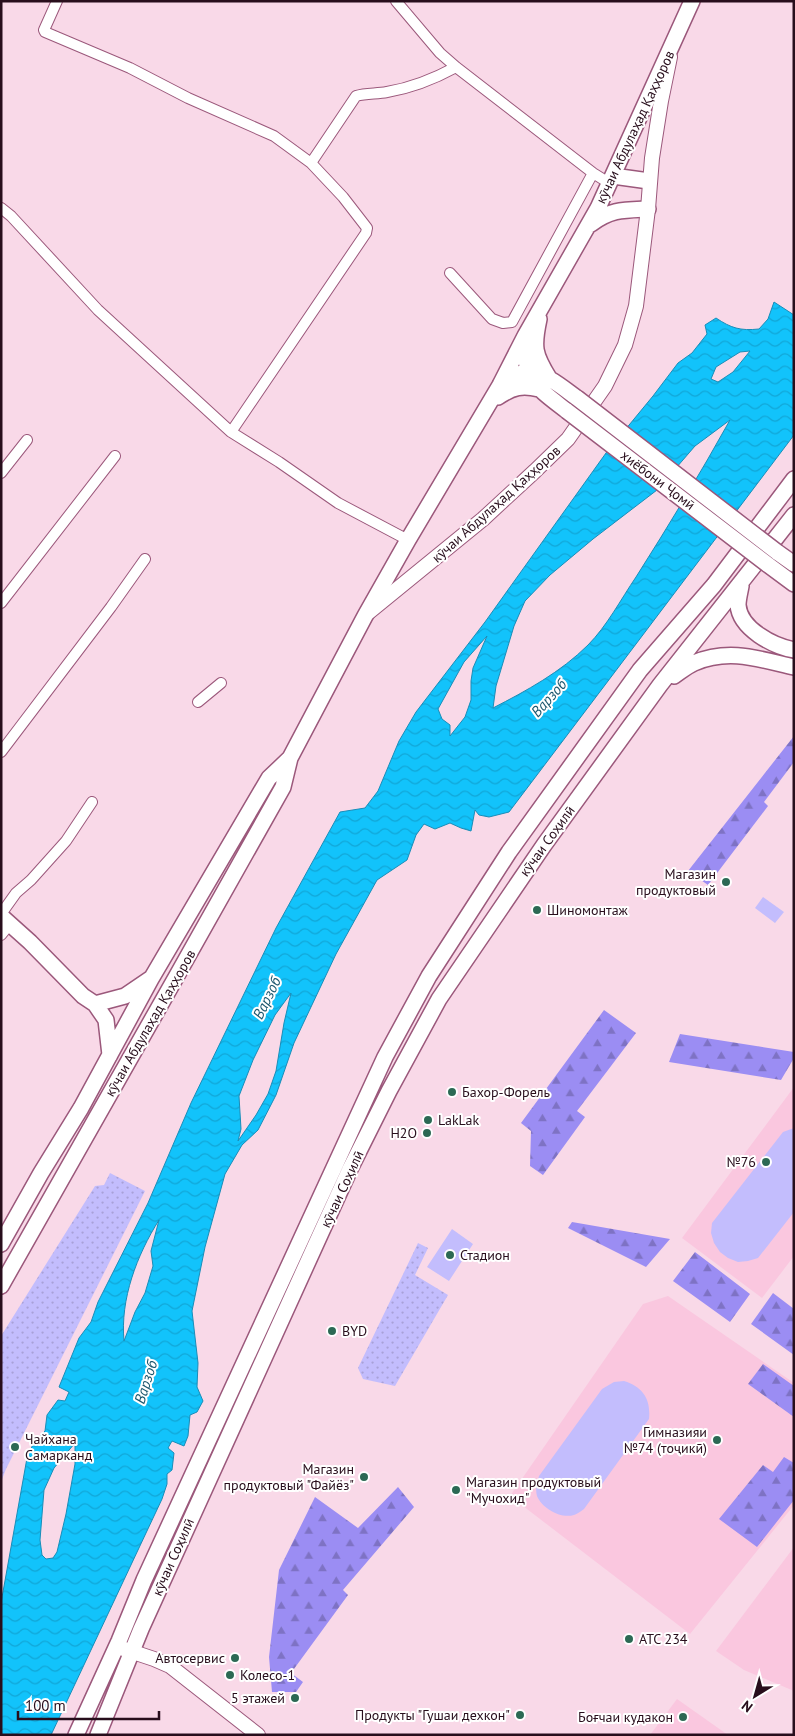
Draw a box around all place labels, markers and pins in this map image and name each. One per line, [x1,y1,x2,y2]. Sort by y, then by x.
place label: Магазин продуктовый [636,865,716,899]
marker: Магазин продуктовый [720,876,732,888]
place label: Шиномонтаж [547,901,629,919]
marker: Шиномонтаж [531,904,543,916]
place label: Бахор-Форель [462,1083,551,1101]
marker: Бахор-Форель [446,1086,458,1098]
place label: LakLak [438,1111,480,1129]
marker: LakLak [422,1114,434,1126]
place label: H2O [390,1124,417,1142]
marker: H2O [421,1127,433,1139]
place label: №76 [726,1153,756,1171]
marker: №76 [760,1156,772,1168]
place label: Стадион [460,1246,510,1264]
marker: Стадион [444,1249,456,1261]
place label: BYD [342,1322,367,1340]
marker: BYD [326,1325,338,1337]
place label: Гимназияи №74 (тоҷикӣ) [624,1423,707,1457]
place label: Чайхана Самарканд [25,1430,93,1464]
marker: Гимназияи №74 (тоҷикӣ) [711,1434,723,1446]
marker: Чайхана Самарканд [9,1441,21,1453]
place label: Магазин продуктовый "Файёз" [224,1460,354,1494]
marker: Магазин продуктовый "Файёз" [358,1471,370,1483]
place label: Магазин продуктовый "Мучохид" [466,1473,601,1507]
marker: Магазин продуктовый "Мучохид" [450,1484,462,1496]
place label: АТС 234 [639,1630,688,1648]
marker: АТС 234 [623,1633,635,1645]
place label: Автосервис [155,1649,225,1667]
marker: Автосервис [229,1652,241,1664]
place label: Колесо-1 [240,1666,295,1684]
marker: Колесо-1 [224,1669,236,1681]
place label: 5 этажей [231,1689,285,1707]
marker: 5 этажей [289,1692,301,1704]
place label: Продукты "Гушаи дехкон" [355,1706,510,1724]
place label: Боғчаи кудакон [578,1708,673,1726]
marker: Продукты "Гушаи дехкон" [514,1709,526,1721]
marker: Боғчаи кудакон [677,1711,689,1723]

